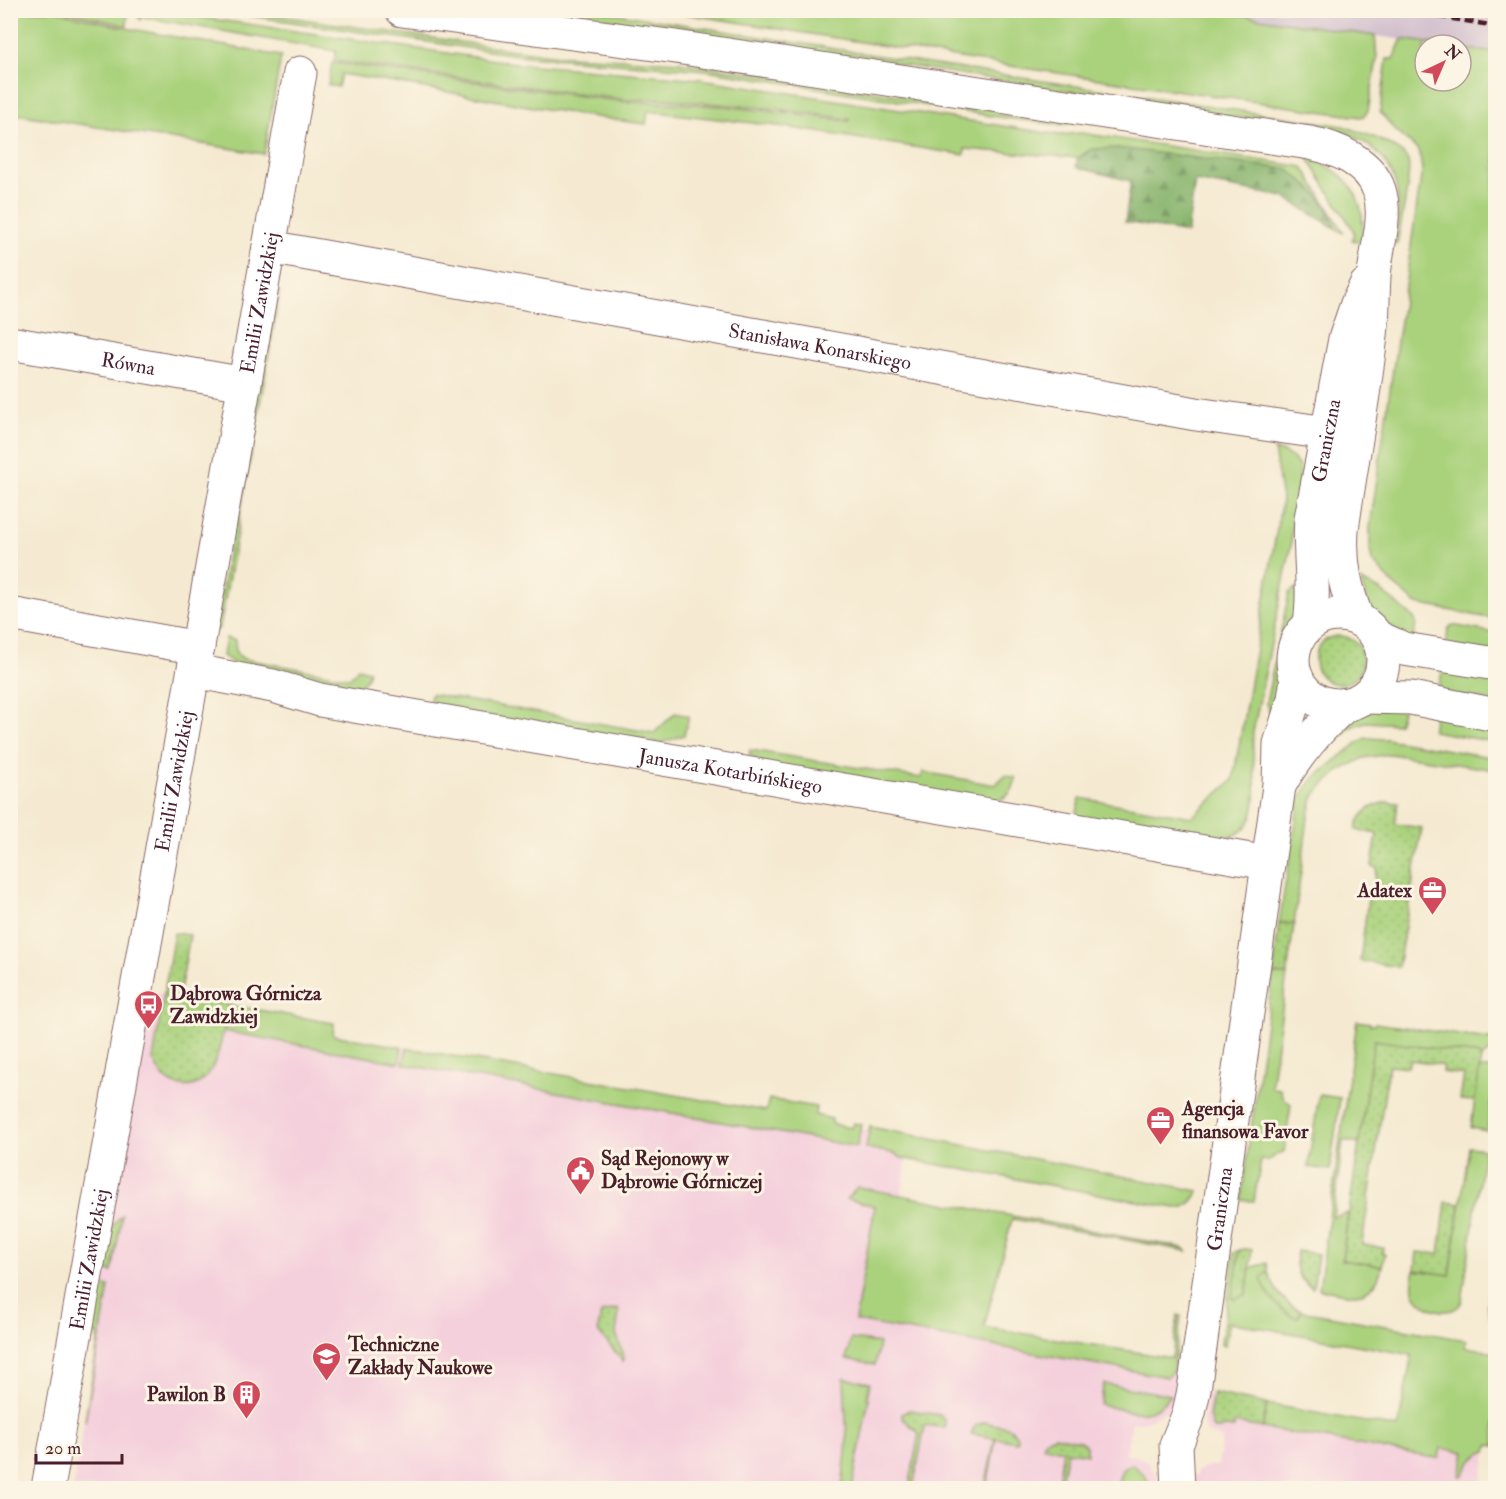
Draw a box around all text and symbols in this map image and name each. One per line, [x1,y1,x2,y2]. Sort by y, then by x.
north arrow [1413,33,1473,93]
text: N [1440,40,1465,66]
street label: Emilii Zawidzkiej [235,230,284,375]
street label: Stanisława Konarskiego [727,318,913,375]
street label: Równa [99,347,158,381]
street label: Graniczna [1306,396,1346,484]
street label: Emilii Zawidzkiej [150,709,199,854]
street label: Janusza Kotarbińskiego [636,743,824,799]
office icon: Adatex [1417,874,1449,916]
place label: Adatex [1357,878,1412,903]
place label: Dąbrowa Górnicza Zawidzkiej [170,981,322,1029]
bus stop icon: Dąbrowa Górnicza Zawidzkiej [133,988,165,1030]
place label: Agencja finansowa Favor [1181,1096,1309,1144]
office icon: Agencja finansowa Favor [1145,1104,1177,1146]
place label: Sąd Rejonowy w Dąbrowie Górniczej [601,1146,762,1194]
public building icon: Sąd Rejonowy w Dąbrowie Górniczej [564,1154,596,1196]
street label: Graniczna [1202,1165,1238,1252]
street label: Emilii Zawidzkiej [64,1187,114,1332]
place label: Techniczne Zakłady Naukowe [347,1332,493,1381]
school or university icon: Techniczne Zakłady Naukowe [311,1340,343,1382]
building icon: Pawilon B [231,1378,263,1420]
place label: Pawilon B [147,1382,226,1407]
scale bar [36,1427,122,1465]
text: 20 m [45,1437,81,1460]

